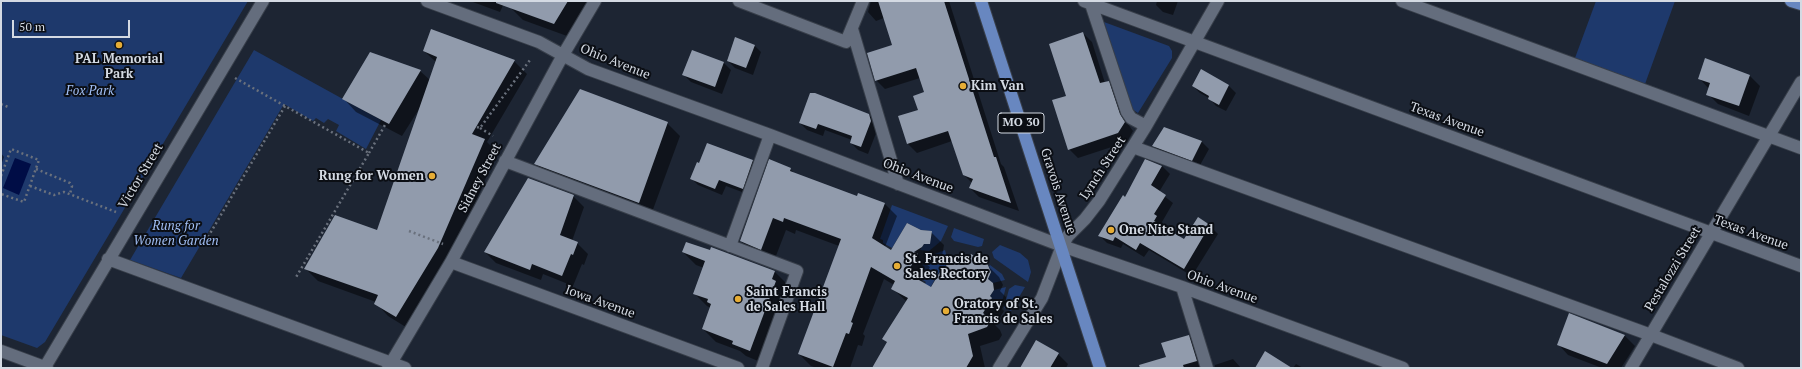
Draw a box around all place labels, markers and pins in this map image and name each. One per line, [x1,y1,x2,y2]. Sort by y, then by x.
marker: PAL Memorial Park [114,40,124,50]
place label: PAL Memorial Park [75,51,163,82]
place label: Kim Van [971,78,1024,94]
marker: Kim Van [958,81,968,91]
place label: Rung for Women [319,168,424,184]
marker: Rung for Women [427,171,437,181]
place label: One Nite Stand [1119,222,1213,238]
marker: One Nite Stand [1106,225,1116,235]
place label: St. Francis de Sales Rectory [905,251,988,282]
marker: St. Francis de Sales Rectory [892,261,902,271]
place label: Saint Francis de Sales Hall [746,284,827,315]
marker: Saint Francis de Sales Hall [733,294,743,304]
place label: Oratory of St. Francis de Sales [954,296,1053,327]
marker: Oratory of St. Francis de Sales [941,306,951,316]

